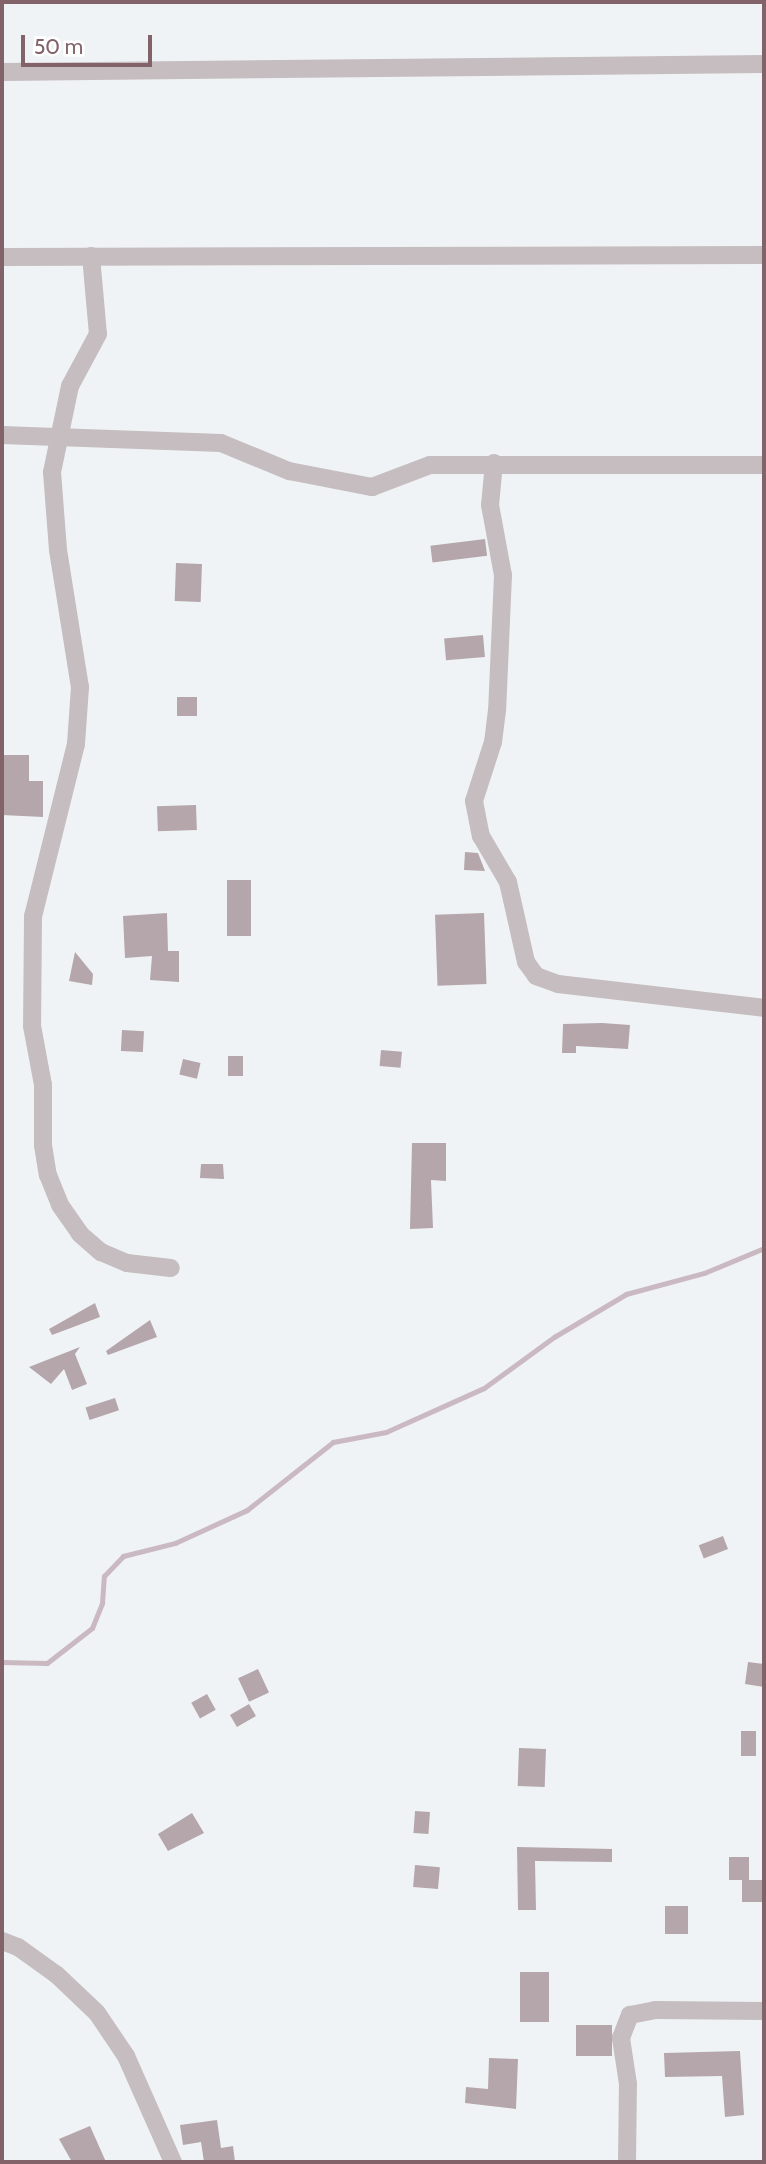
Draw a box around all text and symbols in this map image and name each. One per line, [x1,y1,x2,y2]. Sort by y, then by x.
scale bar [24,21,156,65]
text: 50 m [34,34,83,59]

